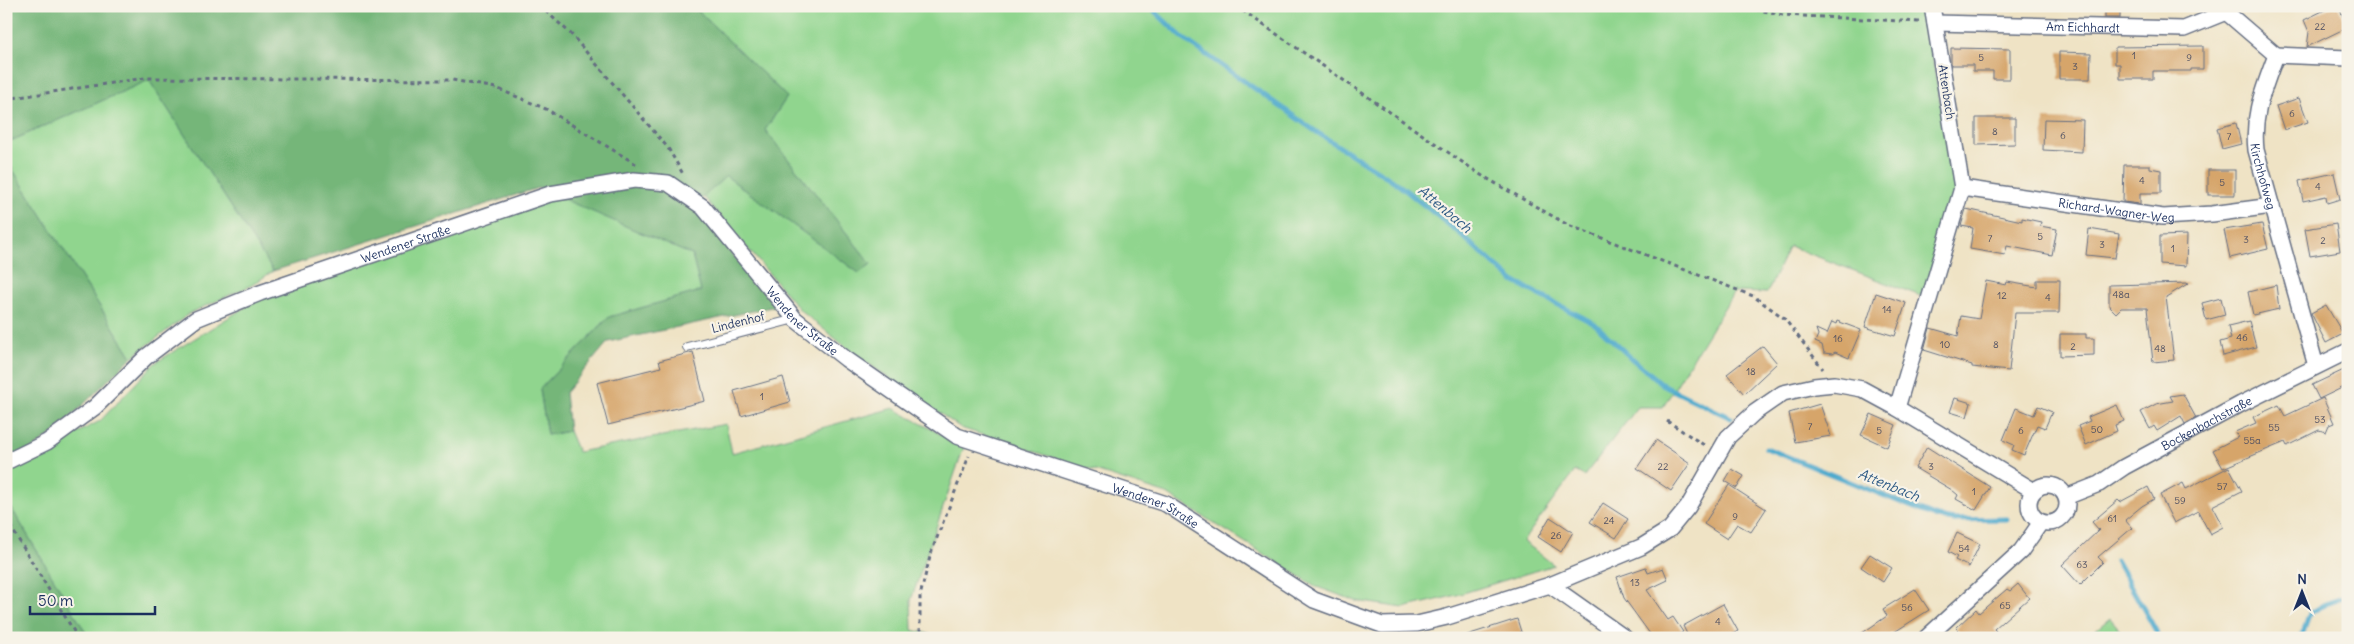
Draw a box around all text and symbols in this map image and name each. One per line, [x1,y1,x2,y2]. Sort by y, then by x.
street label: Am Eichhardt [2046,18,2120,35]
house number: 22 [2315,20,2326,33]
house number: 1 [2132,49,2136,62]
house number: 5 [1978,51,1984,64]
house number: 9 [2186,51,2192,64]
house number: 3 [2072,60,2078,73]
street label: Attenbach [1935,63,1959,121]
house number: 6 [2289,107,2295,120]
house number: 8 [1992,125,1998,138]
house number: 6 [2060,129,2066,142]
house number: 7 [2227,130,2232,143]
street label: Kirchhofweg [2248,142,2280,211]
house number: 4 [2139,174,2145,187]
house number: 5 [2219,176,2225,189]
house number: 4 [2315,180,2321,193]
water label: Attenbach [1414,181,1476,237]
street label: Richard-Wagner-Weg [2057,195,2175,225]
street label: Wendener Straße [359,221,452,266]
house number: 5 [2037,230,2043,243]
house number: 7 [1988,232,1993,245]
house number: 3 [2243,233,2249,246]
house number: 2 [2320,234,2326,247]
house number: 3 [2099,238,2105,251]
house number: 1 [2171,242,2175,255]
street label: Wendener Straße [764,283,842,358]
house number: 48a [2112,288,2130,301]
house number: 12 [1997,289,2007,302]
house number: 4 [2045,291,2051,304]
house number: 14 [1882,303,1892,316]
street label: Lindenhof [710,308,767,336]
house number: 46 [2236,331,2248,344]
house number: 16 [1833,332,1843,345]
house number: 10 [1940,338,1950,351]
house number: 8 [1993,338,1999,351]
house number: 2 [2070,340,2076,353]
house number: 48 [2154,342,2166,355]
house number: 18 [1746,365,1756,378]
house number: 1 [760,390,764,403]
street label: Bockenbachstraße [2158,392,2254,453]
house number: 53 [2314,413,2326,426]
house number: 7 [1808,420,1813,433]
house number: 55 [2268,421,2280,434]
house number: 50 [2091,423,2103,436]
house number: 5 [1876,424,1882,437]
house number: 6 [2018,424,2024,437]
house number: 55a [2243,434,2261,447]
house number: 22 [1658,460,1669,473]
house number: 3 [1928,460,1934,473]
water label: Attenbach [1856,465,1923,506]
street label: Wendener Straße [1110,480,1202,531]
house number: 57 [2217,480,2227,493]
house number: 1 [1972,485,1976,498]
house number: 59 [2174,494,2186,507]
house number: 9 [1732,510,1738,523]
house number: 61 [2107,512,2117,525]
house number: 24 [1603,514,1615,527]
house number: 26 [1550,529,1562,542]
house number: 54 [1958,542,1970,555]
house number: 63 [2076,558,2088,571]
north arrow [2276,566,2326,616]
text: N [2297,570,2307,588]
house number: 13 [1630,576,1640,589]
scale bar [30,584,155,616]
text: 50 m [38,591,73,610]
house number: 65 [1999,599,2011,612]
house number: 56 [1901,601,1913,614]
house number: 4 [1715,615,1721,628]

